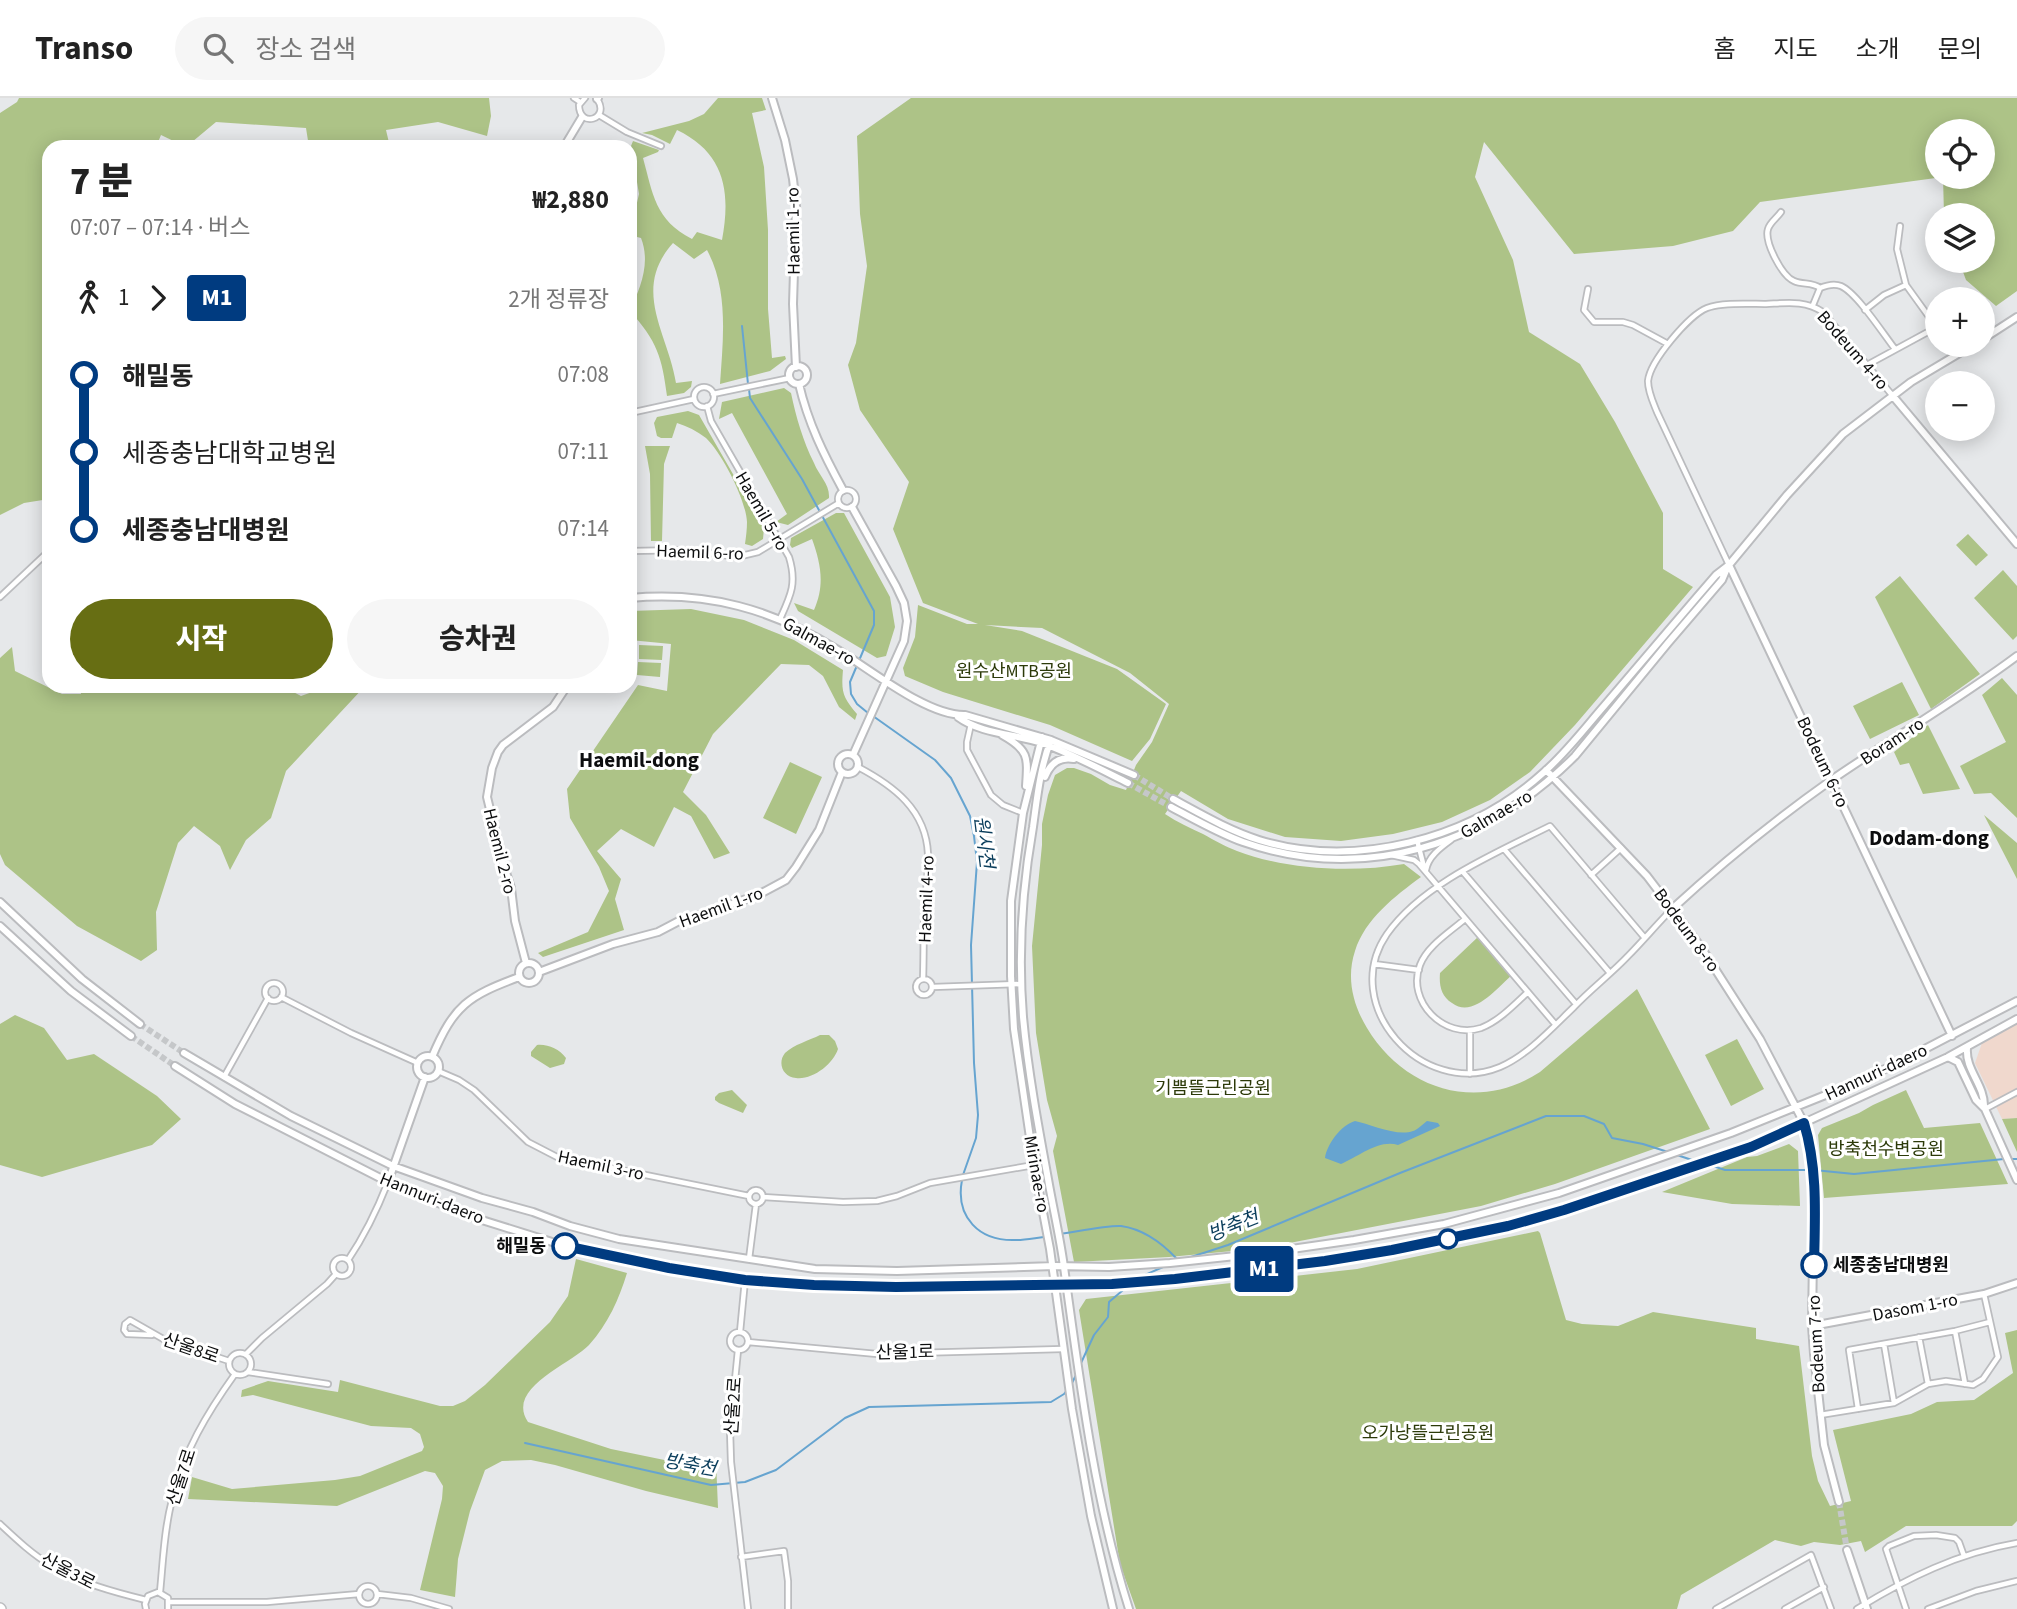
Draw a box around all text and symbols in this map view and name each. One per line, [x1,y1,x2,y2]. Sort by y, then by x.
search box [175,17,665,80]
text: Transo [35,25,133,72]
icon: search [199,29,237,67]
text: 장소 검색 [255,31,356,68]
text: 홈 [1713,32,1735,67]
text: 지도 [1773,32,1818,67]
text: 소개 [1856,32,1900,67]
text: 문의 [1938,32,1982,67]
map controls [1925,119,1995,441]
button: locate [1925,119,1995,189]
text: 7 분 [70,155,133,209]
text: ₩2,880 [533,181,609,218]
street label: Haemil 1-ro [780,187,807,275]
button: layers [1925,203,1995,273]
text: 07:07 – 07:14 · 버스 [70,211,250,244]
icon: walk [70,279,108,317]
icon: forward [139,279,177,317]
text: M1 [201,280,232,315]
text: 1 [118,281,129,314]
text: 2개 정류장 [508,283,609,316]
button: + [1925,287,1995,357]
street label: Bodeum 4-ro [1811,305,1894,395]
text: 해밀동 [122,358,194,395]
text: 07:08 [558,358,609,391]
button: − [1925,371,1995,441]
text: 세종충남대학교병원 [122,435,337,472]
text: 07:11 [558,435,609,468]
street label: Haemil 5-ro [729,467,794,555]
text: 세종충남대병원 [122,512,289,549]
text: 07:14 [558,512,609,545]
street label: Haemil 6-ro [656,538,744,567]
button: 시작 [70,599,333,679]
button: 승차권 [347,599,609,679]
street label: Galmae-ro [778,611,859,672]
park label: 원수산MTB공원 [956,659,1072,684]
street label: Boram-ro [1855,711,1929,771]
street label: Bodeum 6-ro [1791,713,1855,812]
district label: Haemil-dong [579,745,699,775]
street label: Galmae-ro [1456,784,1537,845]
street label: Haemil 2-ro [477,806,522,897]
water label: 원사천 [967,815,1000,871]
district label: Dodam-dong [1869,823,1989,853]
street label: Haemil 4-ro [912,855,941,943]
street label: Haemil 1-ro [676,881,767,934]
street label: Bodeum 8-ro [1648,883,1725,977]
street label: Hannuri-daero [1821,1038,1932,1107]
park label: 기쁨뜰근린공원 [1155,1076,1271,1101]
street label: Mirinae-ro [1017,1134,1056,1214]
park label: 방축천수변공원 [1828,1137,1944,1162]
street label: Haemil 3-ro [555,1144,646,1187]
street label: Hannuri-daero [376,1166,488,1231]
water label: 방축천 [1204,1203,1264,1249]
unlabelled marker [1438,1229,1458,1249]
marker: 해밀동 [552,1233,578,1259]
place label: 해밀동 [496,1234,546,1259]
line badge: M1 [1232,1246,1296,1292]
text: M1 [1249,1251,1279,1286]
marker: 세종충남대병원 [1801,1252,1827,1278]
place label: 세종충남대병원 [1833,1253,1949,1278]
street label: Dasom 1-ro [1870,1287,1960,1328]
street label: Bodeum 7-ro [1801,1294,1832,1394]
street label: 산울8로 [159,1327,223,1370]
street label: 산울1로 [875,1339,935,1366]
street label: 산울2로 [719,1376,748,1436]
park label: 오가낭뜰근린공원 [1362,1421,1494,1446]
street label: 산울7로 [161,1445,202,1509]
water label: 방축천 [662,1448,719,1484]
street label: 산울3로 [36,1547,100,1596]

